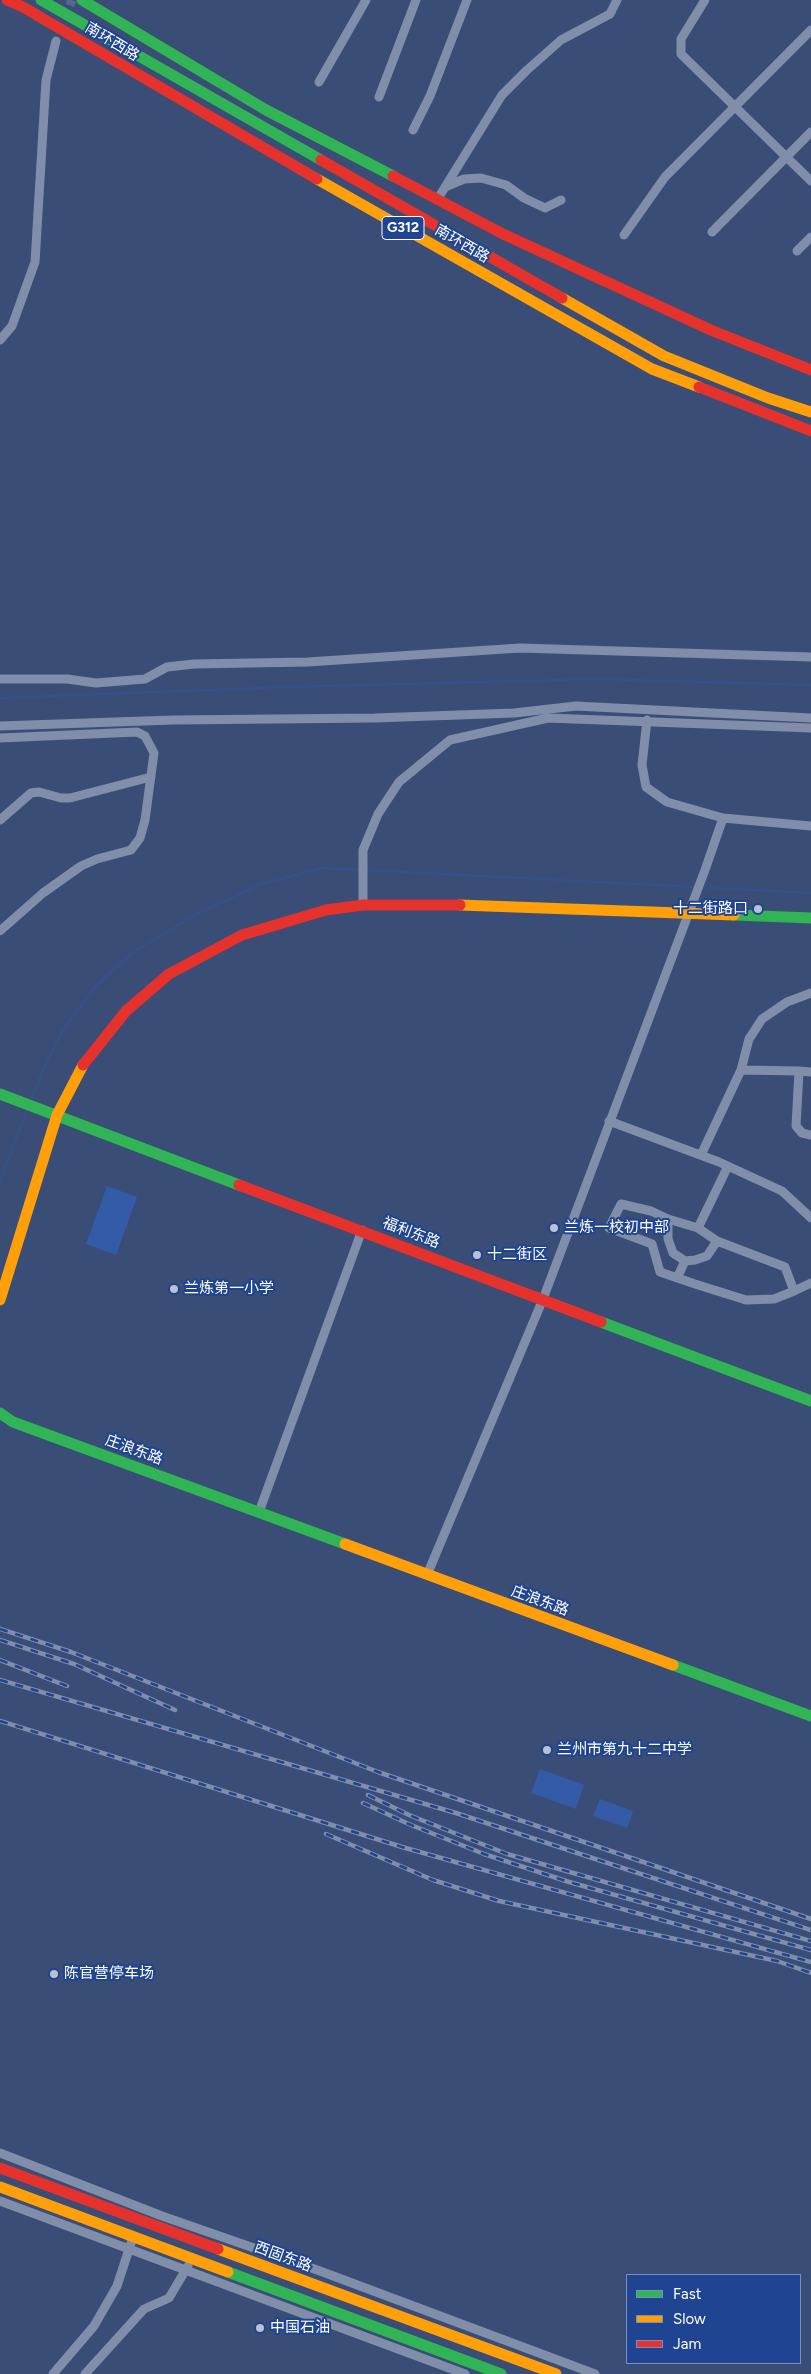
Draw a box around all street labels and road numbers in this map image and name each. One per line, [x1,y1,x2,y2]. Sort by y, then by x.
street label: 南环西路 [82,19,142,65]
road number: G312 [382,217,424,240]
street label: 南环西路 [432,221,492,267]
street label: 福利东路 [380,1214,442,1252]
street label: 庄浪东路 [103,1431,165,1469]
street label: 庄浪东路 [509,1582,571,1620]
street label: 西固东路 [252,2238,314,2276]

